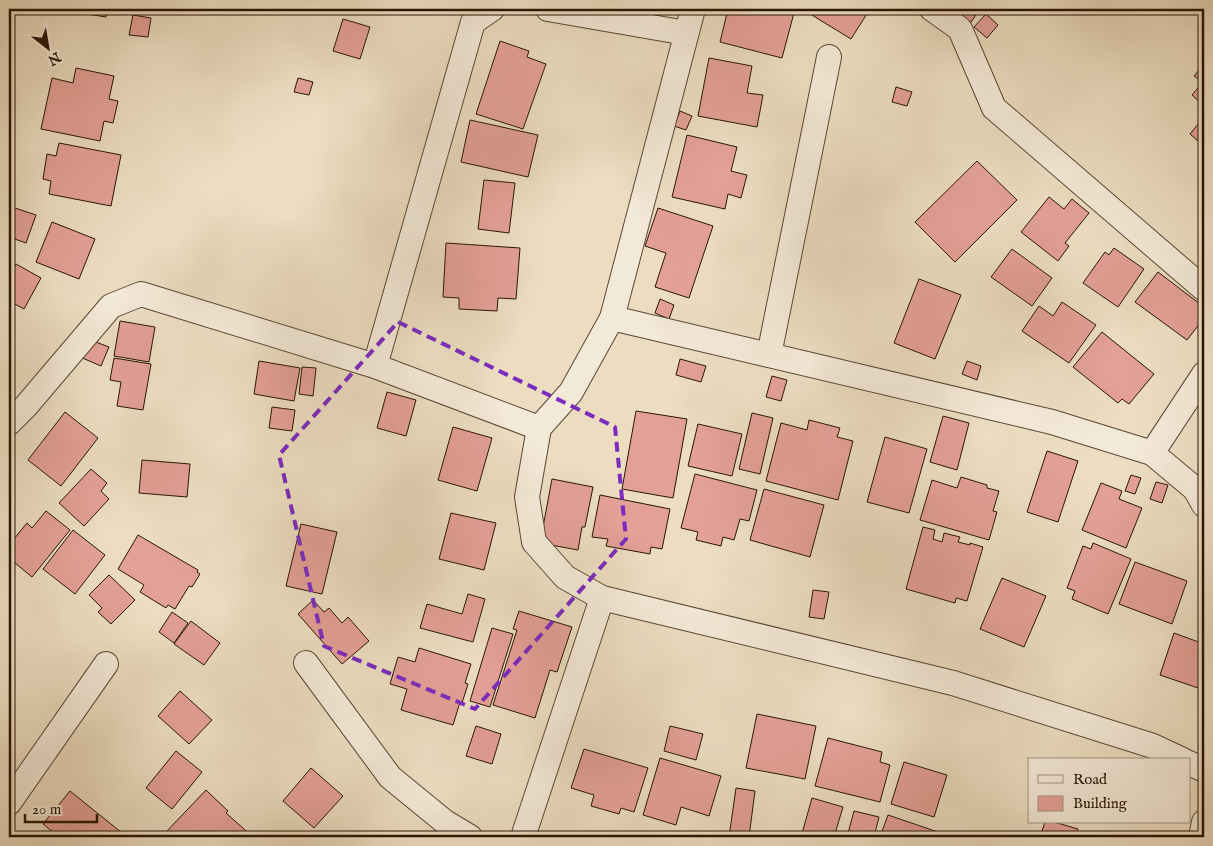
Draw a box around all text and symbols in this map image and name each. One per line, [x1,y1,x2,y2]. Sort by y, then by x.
north arrow [22,22,72,72]
text: N [44,47,65,69]
legend [1028,758,1190,824]
text: Road [1073,770,1108,789]
scale bar [25,791,98,823]
text: Building [1073,794,1128,813]
text: 20 m [32,800,62,819]

